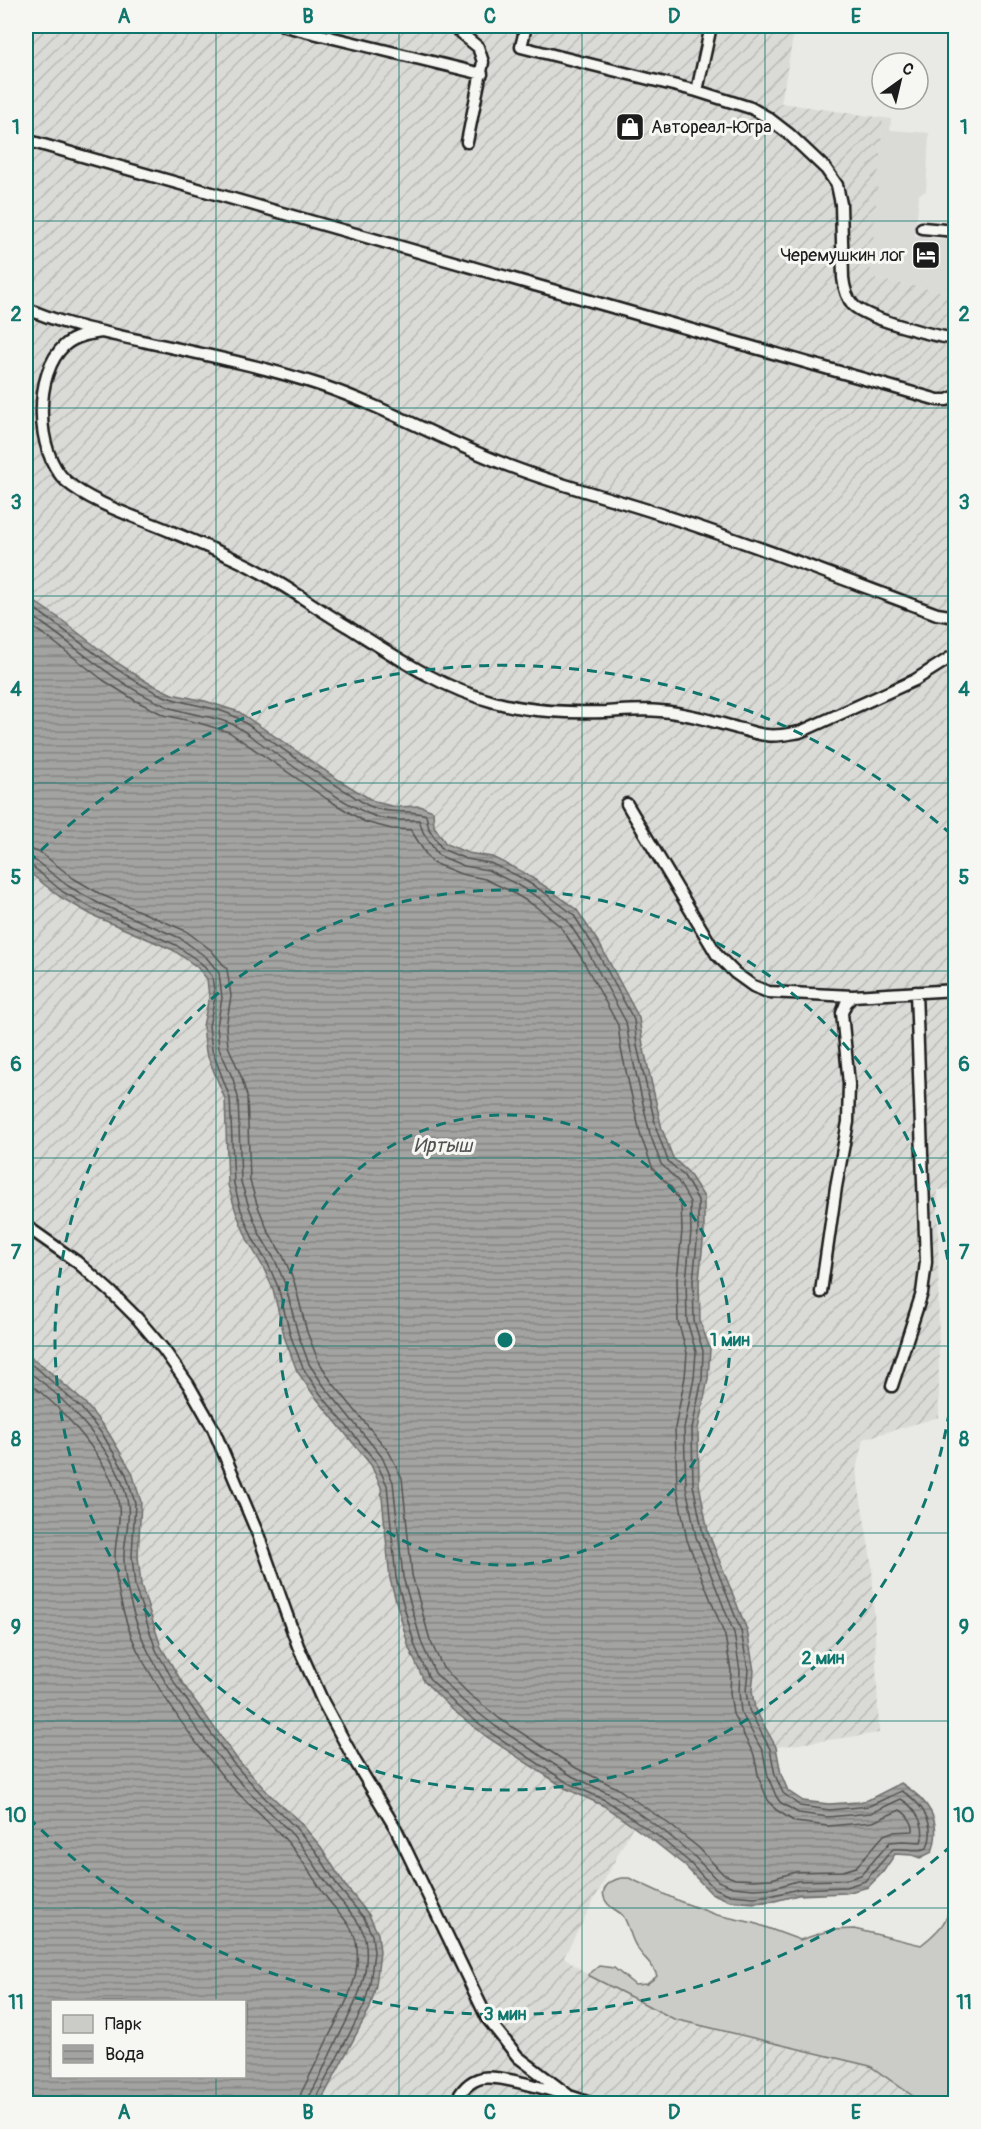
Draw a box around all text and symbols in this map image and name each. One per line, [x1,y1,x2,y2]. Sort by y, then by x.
text: A [118,4,131,29]
text: B [302,4,314,29]
text: C [484,4,496,29]
text: D [668,4,681,29]
text: E [851,4,862,29]
north arrow [870,51,930,111]
text: С [898,58,918,81]
shop icon: Автореал-Югра [614,111,646,143]
text: 1 [12,115,20,140]
text: 1 [960,115,968,140]
place label: Автореал-Югра [651,116,772,139]
hotel icon: Черемушкин лог [910,239,942,271]
place label: Черемушкин лог [780,244,905,267]
text: 2 [10,302,22,327]
text: 2 [958,302,970,327]
text: 3 [10,490,22,515]
text: 3 [958,490,970,515]
text: 4 [10,677,22,702]
text: 4 [958,677,970,702]
text: 5 [11,865,22,890]
text: 5 [959,865,970,890]
text: 6 [10,1052,22,1077]
text: 6 [958,1052,970,1077]
water label: Иртыш [414,1133,474,1158]
text: 7 [11,1240,22,1265]
text: 7 [959,1240,970,1265]
text: 1 мин [710,1329,750,1352]
centre of rings [495,1330,515,1350]
text: 8 [11,1427,21,1452]
text: 8 [959,1427,969,1452]
text: 9 [11,1615,21,1640]
text: 9 [959,1615,969,1640]
text: 2 мин [802,1647,844,1670]
text: 10 [5,1803,27,1828]
text: 10 [953,1803,975,1828]
text: 11 [8,1990,24,2015]
text: 11 [956,1990,972,2015]
legend [51,2000,246,2078]
text: 3 мин [484,2003,526,2026]
text: Парк [105,2013,142,2036]
text: Вода [105,2043,144,2066]
text: A [118,2100,131,2125]
text: B [302,2100,314,2125]
text: C [484,2100,496,2125]
text: D [668,2100,681,2125]
text: E [851,2100,862,2125]

